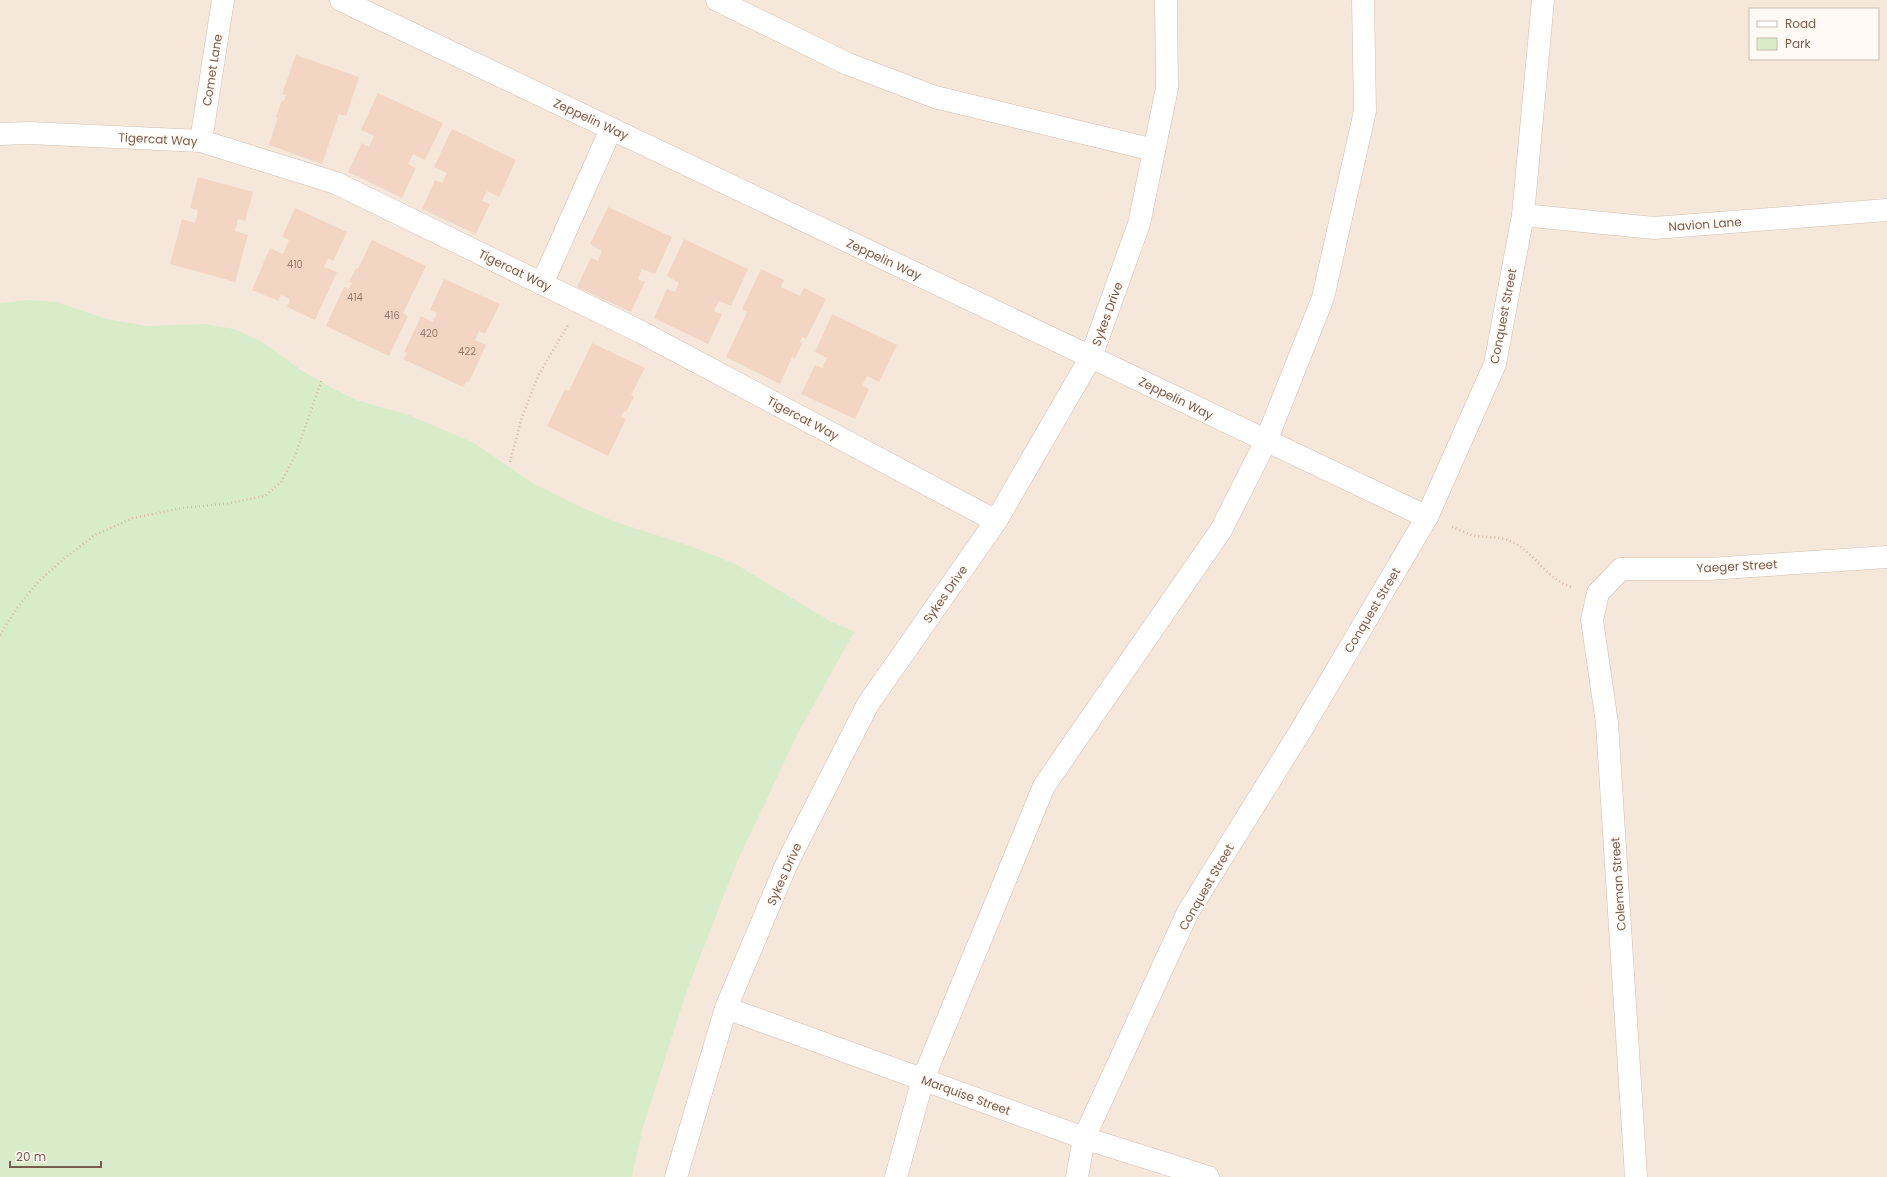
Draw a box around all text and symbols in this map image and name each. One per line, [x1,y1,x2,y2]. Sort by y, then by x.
legend [1749,8,1879,60]
text: Road [1785,15,1816,32]
street label: Comet Lane [198,33,226,107]
text: Park [1785,35,1812,52]
street label: Zeppelin Way [551,94,632,144]
street label: Tigercat Way [118,128,198,150]
street label: Navion Lane [1668,213,1742,235]
street label: Zeppelin Way [844,234,925,284]
street label: Tigercat Way [476,245,554,295]
house number: 410 [287,257,303,272]
street label: Conquest Street [1485,267,1521,365]
street label: Sykes Drive [1088,280,1126,348]
house number: 414 [347,290,363,305]
house number: 416 [384,308,400,323]
house number: 420 [420,326,438,341]
house number: 422 [458,344,476,359]
street label: Zeppelin Way [1136,373,1216,423]
street label: Tigercat Way [764,392,842,444]
street label: Yaeger Street [1696,555,1778,577]
street label: Sykes Drive [919,562,971,626]
street label: Conquest Street [1340,564,1404,656]
street label: Coleman Street [1606,837,1630,931]
street label: Sykes Drive [763,840,805,908]
street label: Conquest Street [1174,841,1238,933]
street label: Marquise Street [919,1071,1013,1119]
scale bar [10,1143,101,1169]
text: 20 m [16,1148,46,1165]

